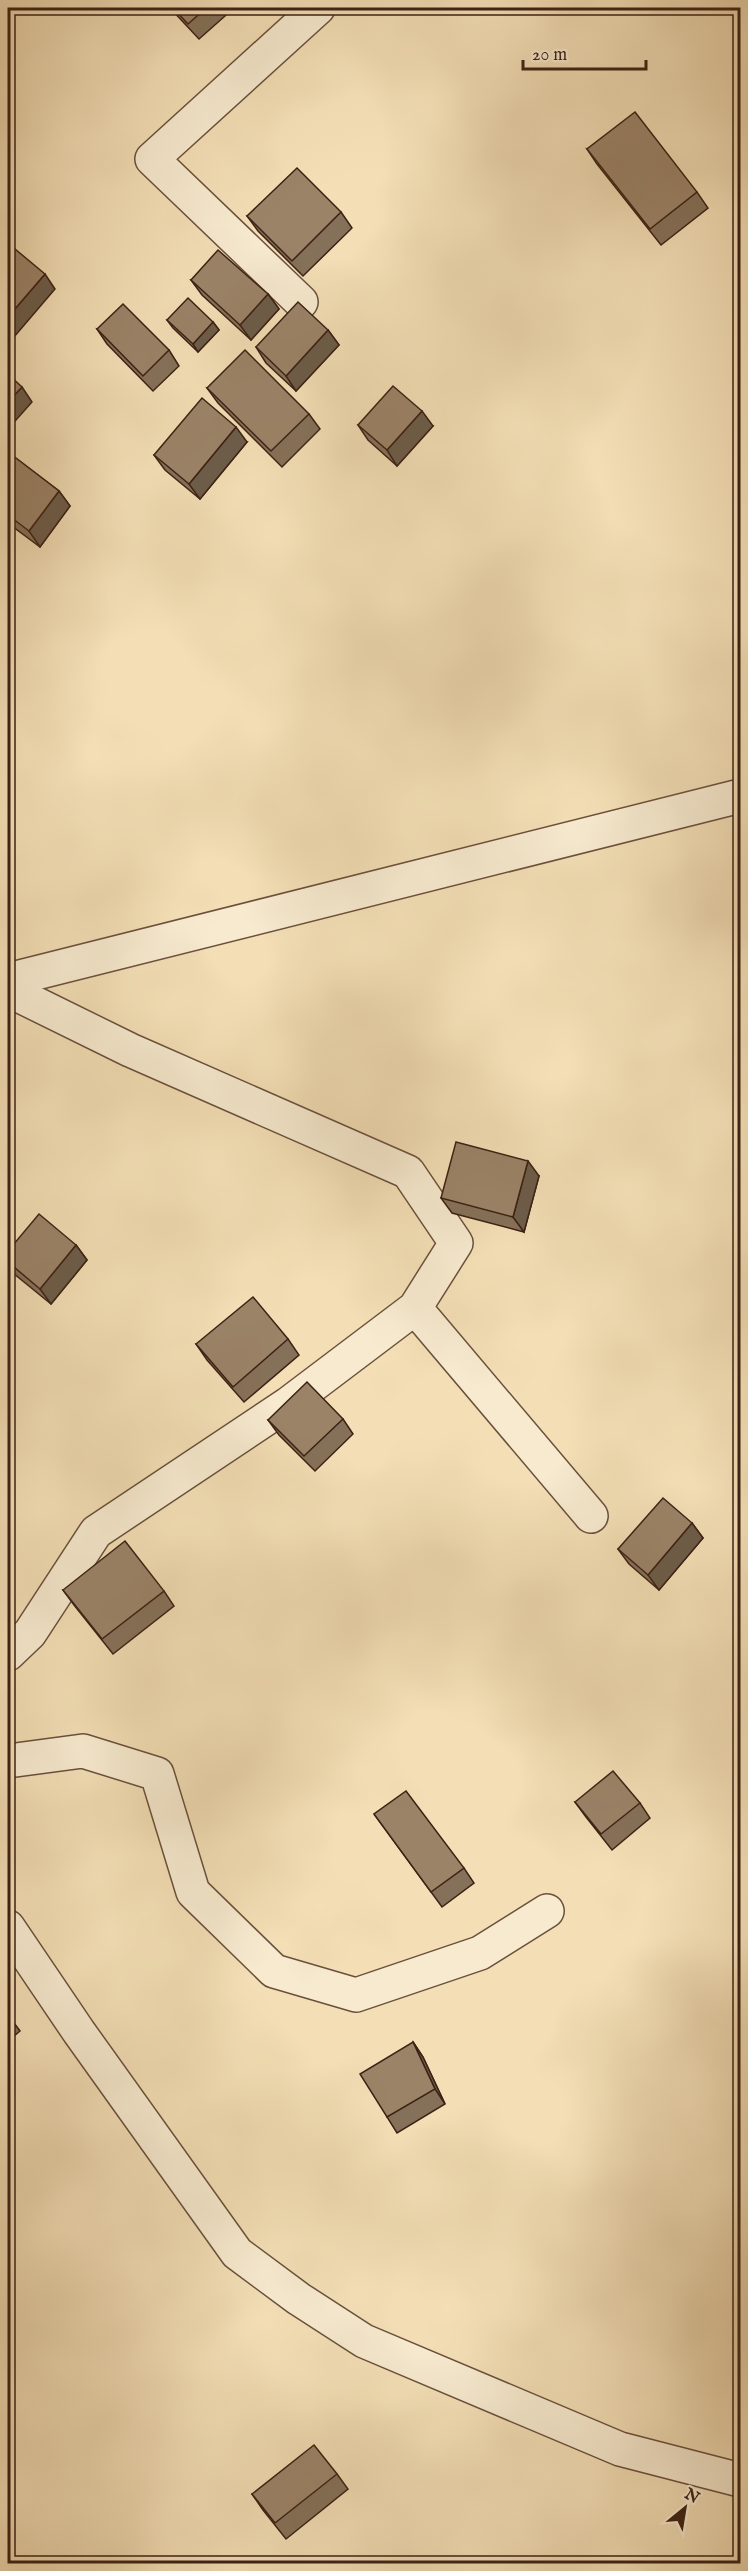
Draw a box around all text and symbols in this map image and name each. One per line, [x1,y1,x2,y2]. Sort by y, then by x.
scale bar [523,33,646,71]
text: 20 m [532,44,567,67]
north arrow [655,2478,715,2538]
text: N [680,2484,703,2509]

